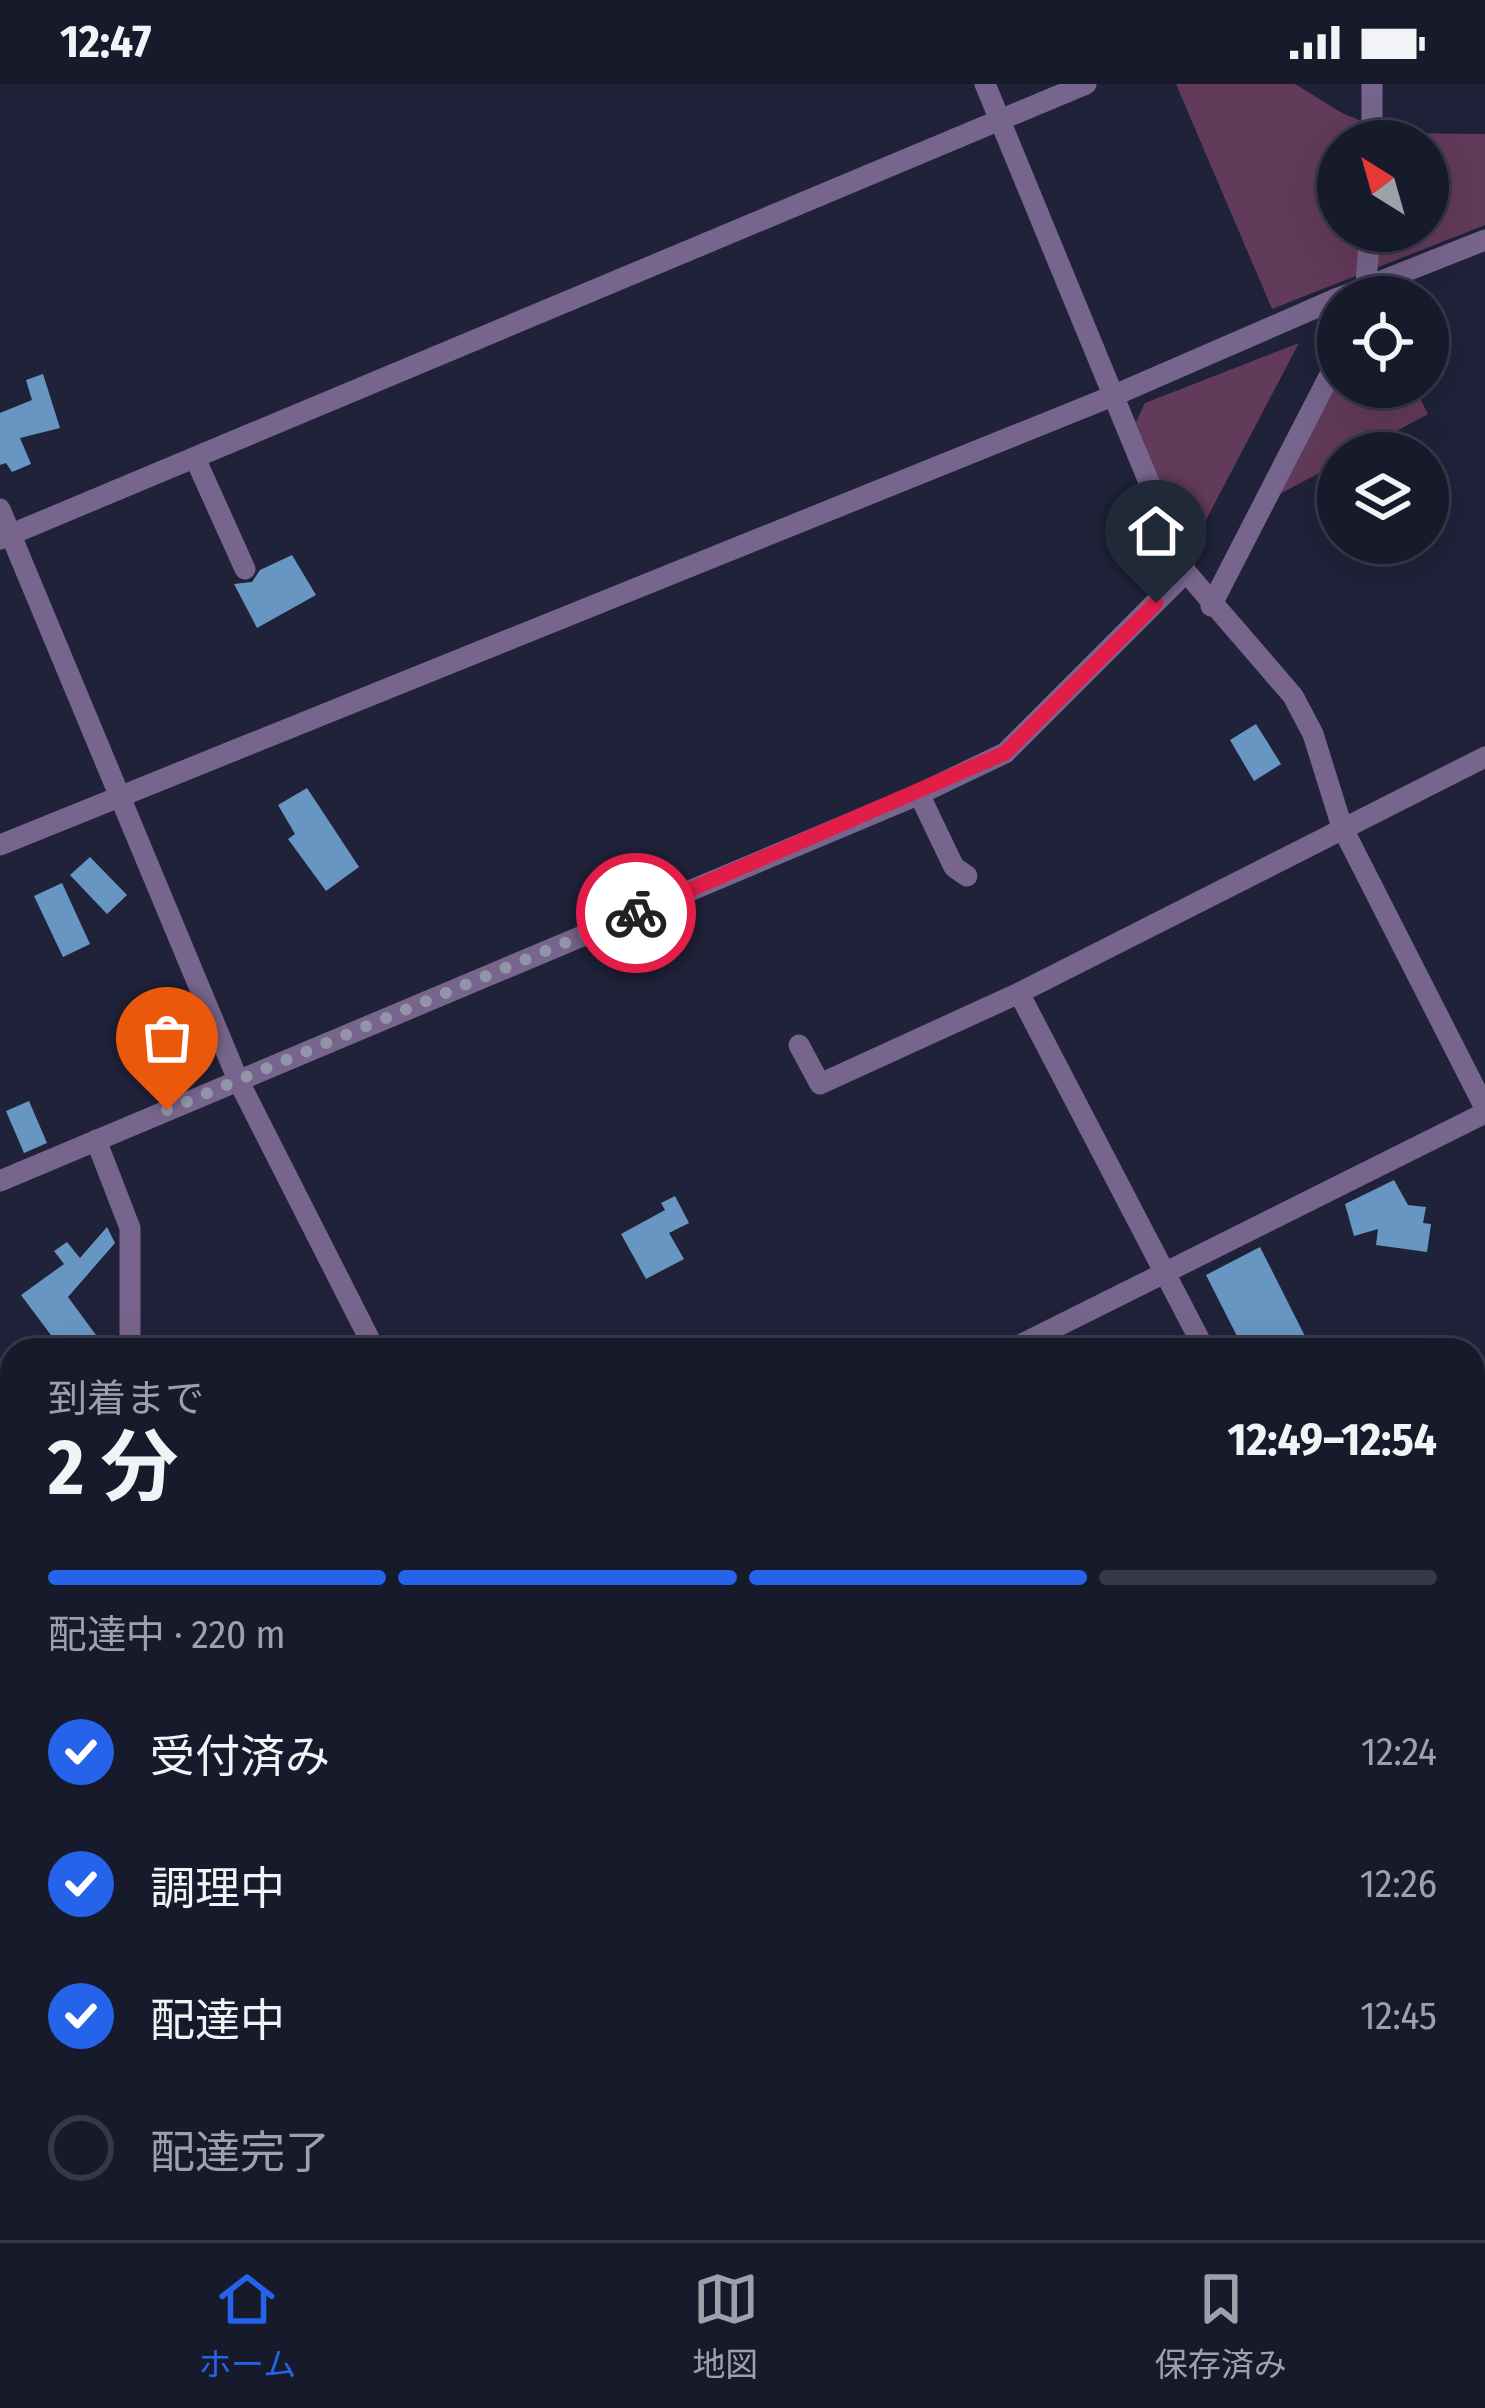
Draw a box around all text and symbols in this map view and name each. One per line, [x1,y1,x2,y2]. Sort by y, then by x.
text: 12:47 [60,15,151,69]
north arrow [1317,120,1449,252]
map controls [1317,120,1449,564]
button: locate [1317,276,1449,408]
button: layers [1317,432,1449,564]
pin [1105,480,1207,603]
icon: home [1123,498,1189,564]
courier [576,853,696,973]
icon: bike [603,880,669,946]
pin [116,987,218,1110]
icon: bag [134,1005,200,1071]
text: 到着まで [48,1376,204,1422]
text: 12:49–12:54 [1227,1413,1437,1467]
text: 2 分 [48,1421,178,1515]
text: 配達中 · 220 m [48,1612,285,1658]
icon: check [48,1719,114,1785]
text: 12:24 [1361,1729,1437,1775]
text: 受付済み [150,1730,330,1784]
icon: check [48,1851,114,1917]
text: 12:26 [1360,1861,1437,1907]
text: 調理中 [150,1862,285,1916]
icon: check [48,1983,114,2049]
text: 12:45 [1360,1993,1437,2039]
text: 配達中 [150,1994,285,2048]
text: 配達完了 [150,2126,330,2180]
tab: ホーム [198,2266,296,2386]
tab: 地図 [693,2266,759,2386]
tab: 保存済み [1155,2266,1287,2386]

